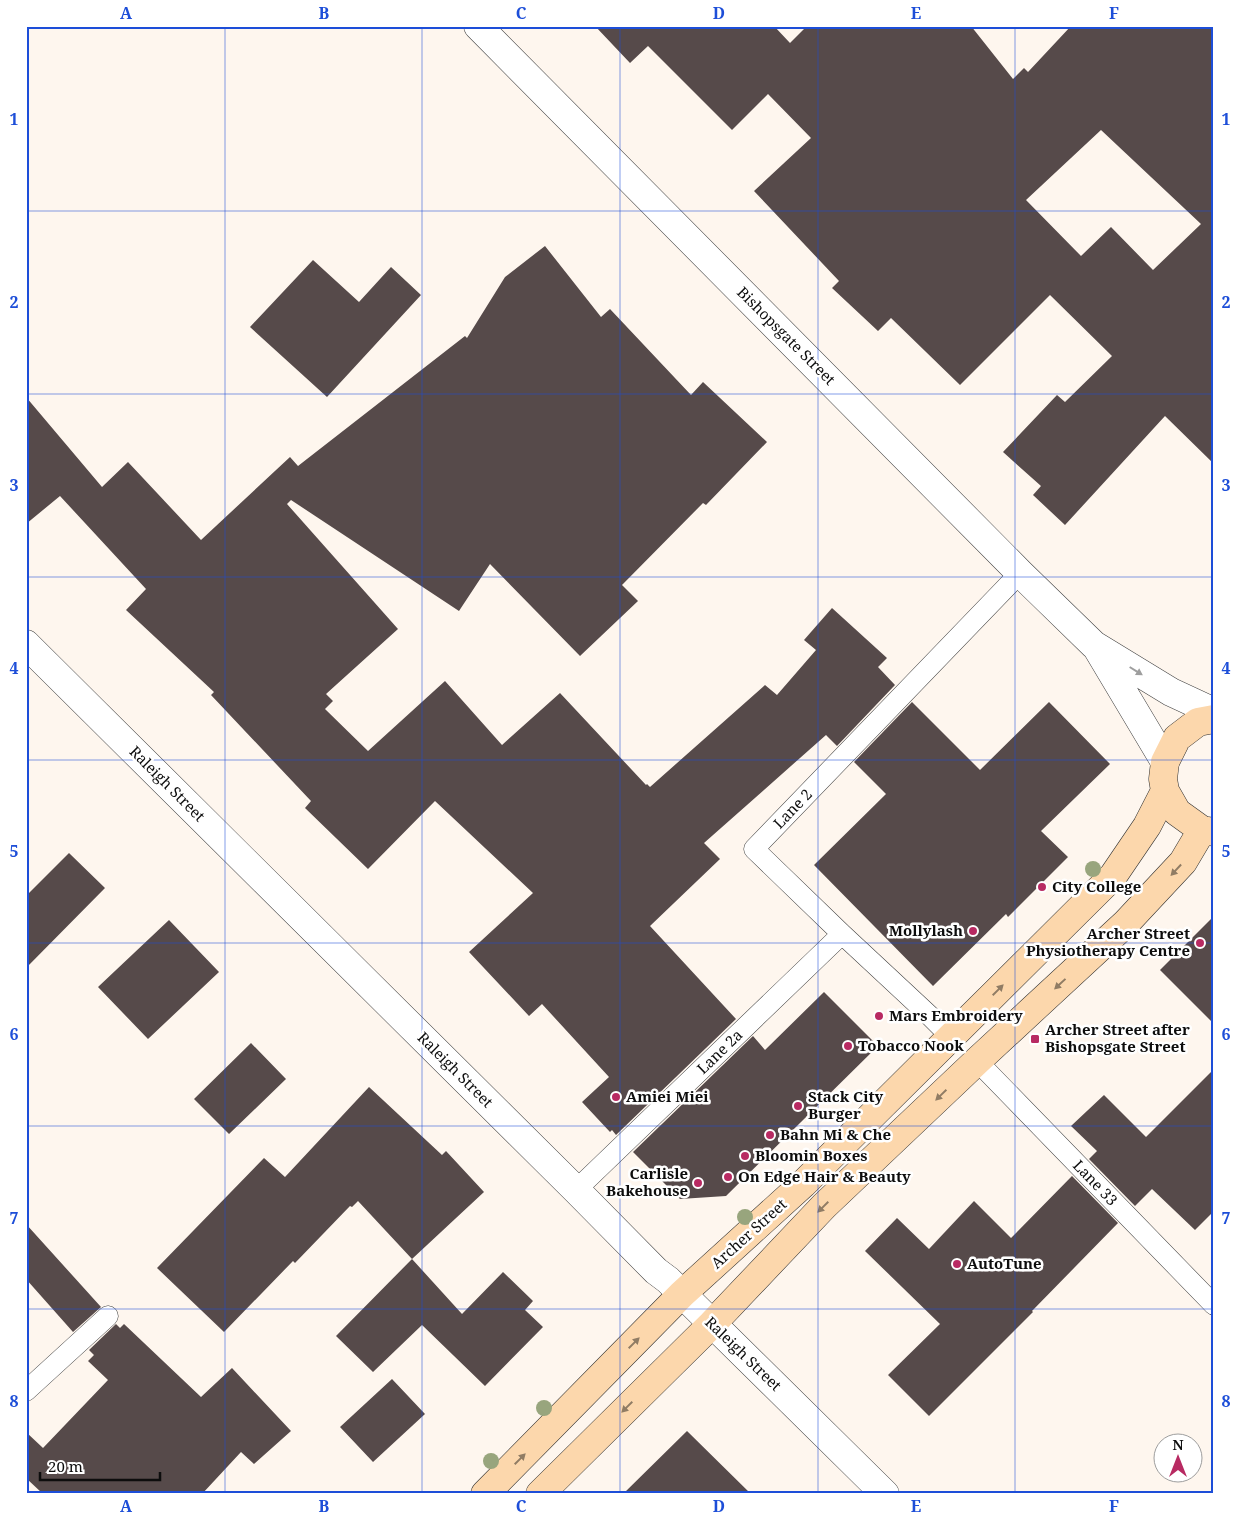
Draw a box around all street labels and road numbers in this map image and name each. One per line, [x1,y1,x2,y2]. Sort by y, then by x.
street label: Bishopsgate Street [733,282,840,389]
street label: Raleigh Street [126,741,210,825]
street label: Lane 2 [768,784,816,832]
street label: Lane 2a [692,1025,746,1078]
street label: Raleigh Street [414,1027,498,1111]
street label: Lane 33 [1069,1155,1122,1209]
street label: Archer Street [706,1194,790,1273]
street label: Raleigh Street [701,1312,786,1395]

